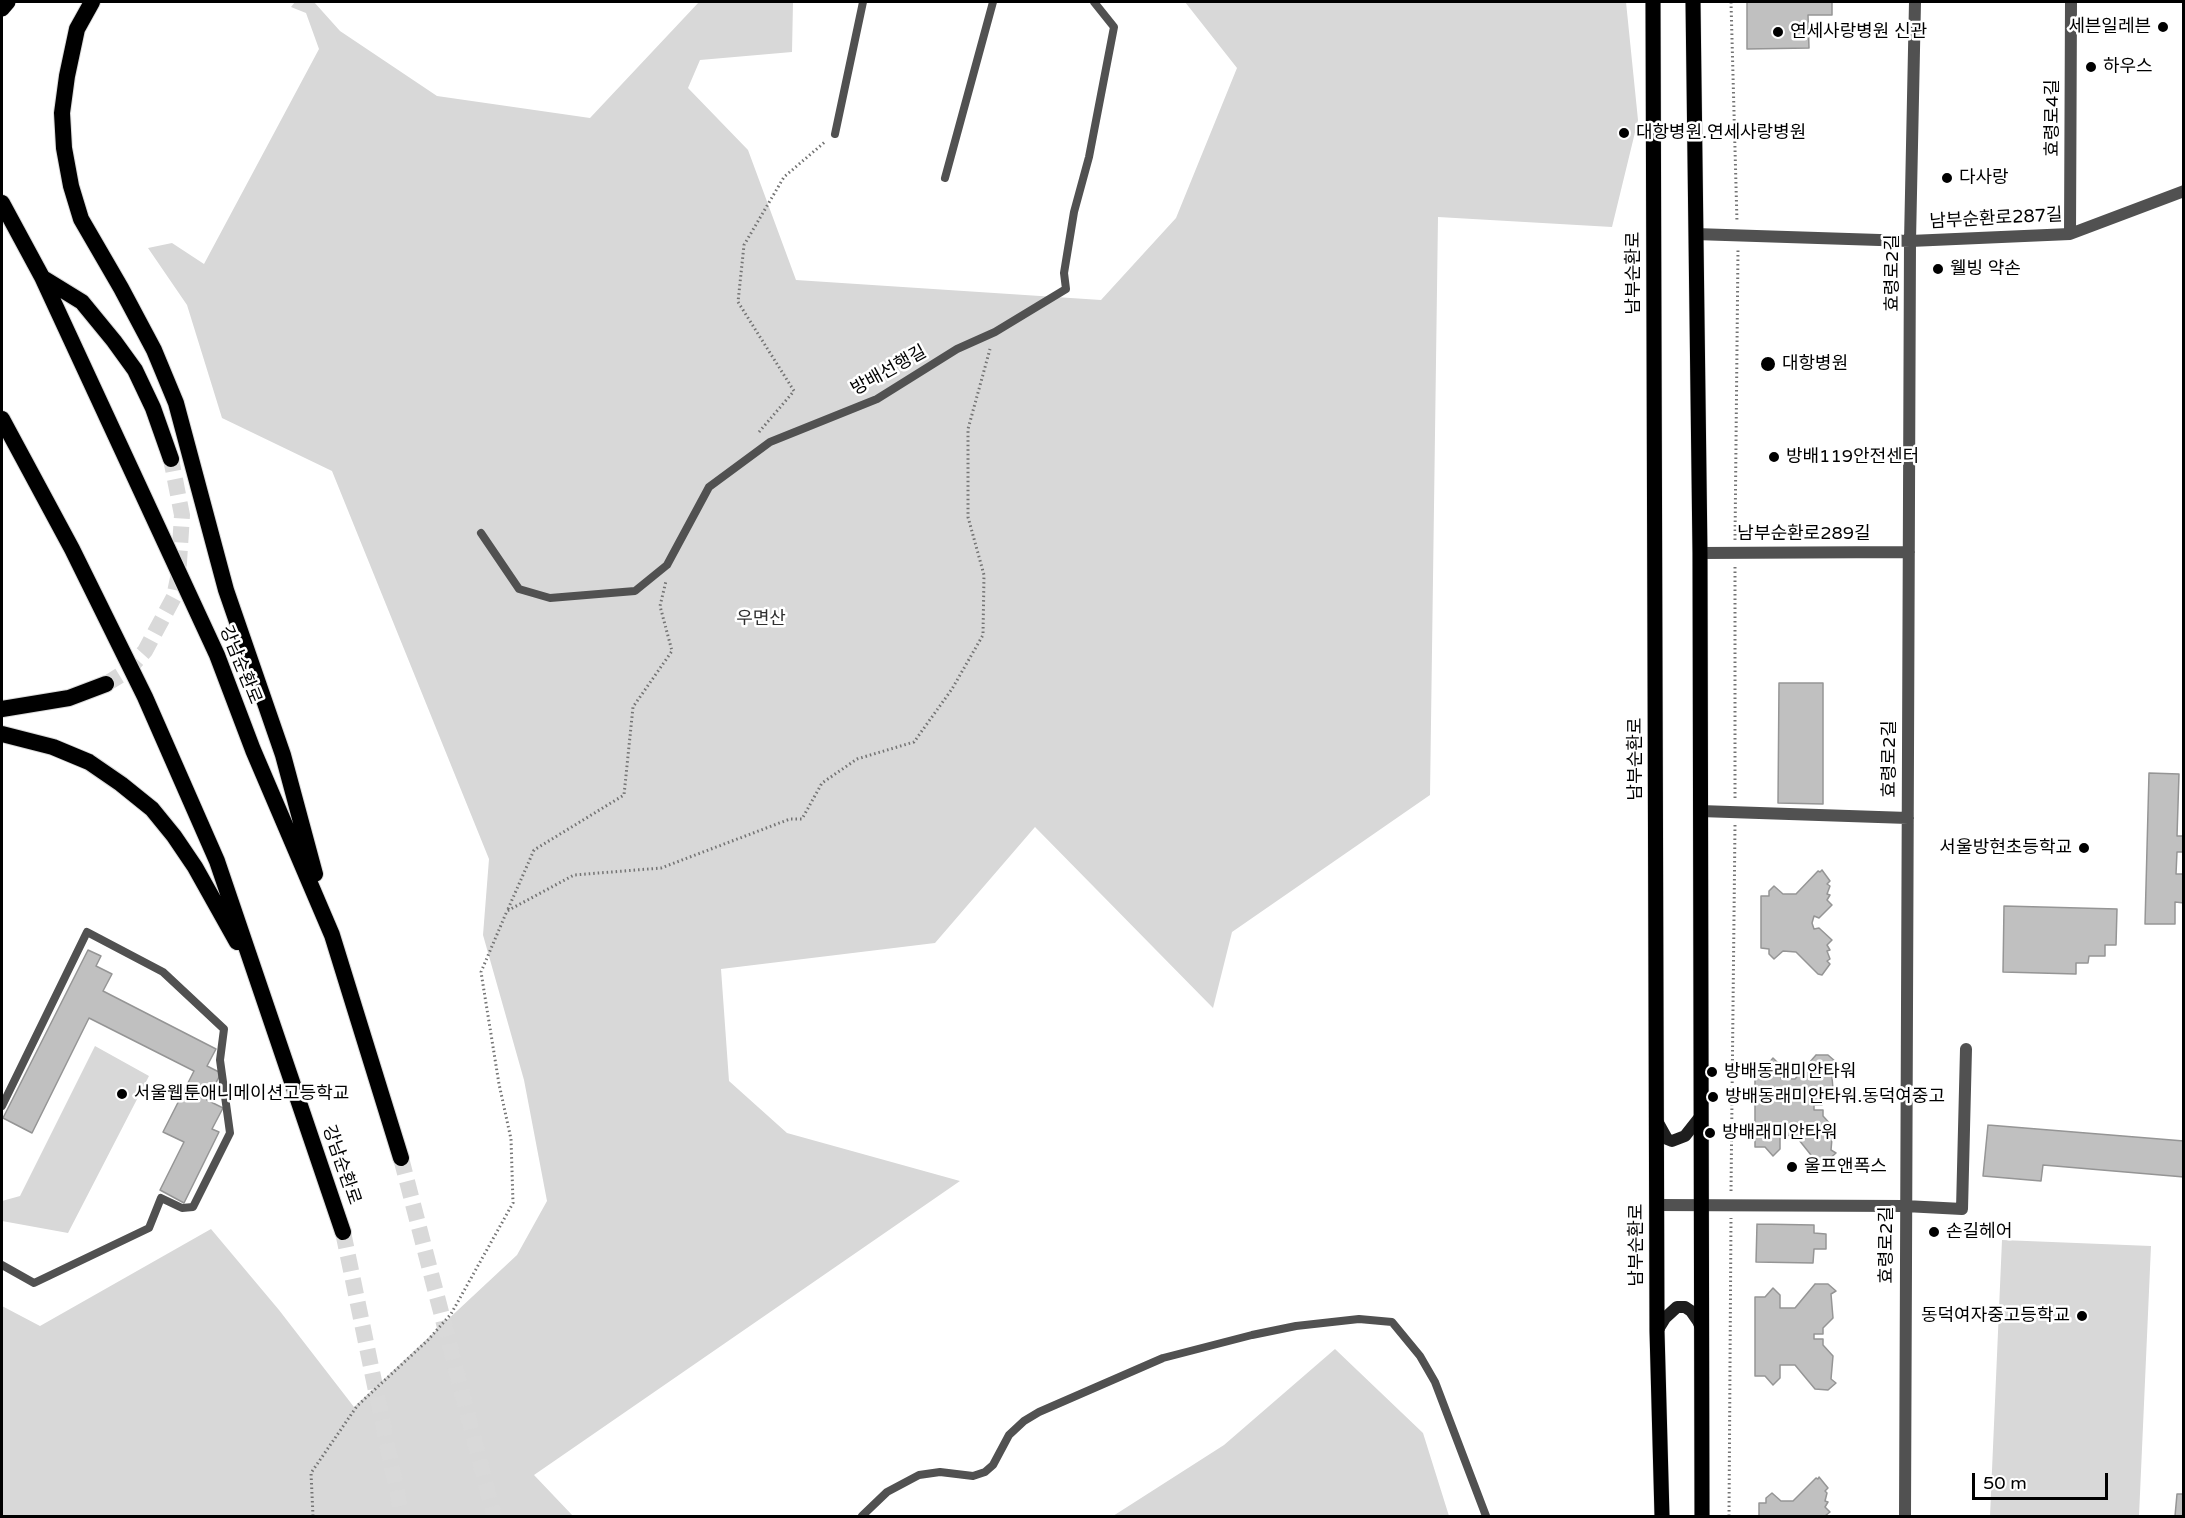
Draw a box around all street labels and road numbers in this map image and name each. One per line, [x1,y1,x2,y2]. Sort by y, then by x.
street label: 효령로4길 [2042,79,2064,157]
street label: 남부순환로287길 [1929,205,2063,233]
street label: 남부순환로 [1623,232,1645,314]
street label: 효령로2길 [1882,234,1904,312]
street label: 방배선행길 [848,341,930,401]
street label: 남부순환로289길 [1737,523,1871,545]
street label: 강남순환로 [214,623,266,707]
street label: 남부순환로 [1625,718,1647,800]
street label: 효령로2길 [1879,720,1901,798]
street label: 강남순환로 [317,1122,365,1208]
street label: 남부순환로 [1626,1204,1648,1286]
street label: 효령로2길 [1876,1206,1898,1284]

